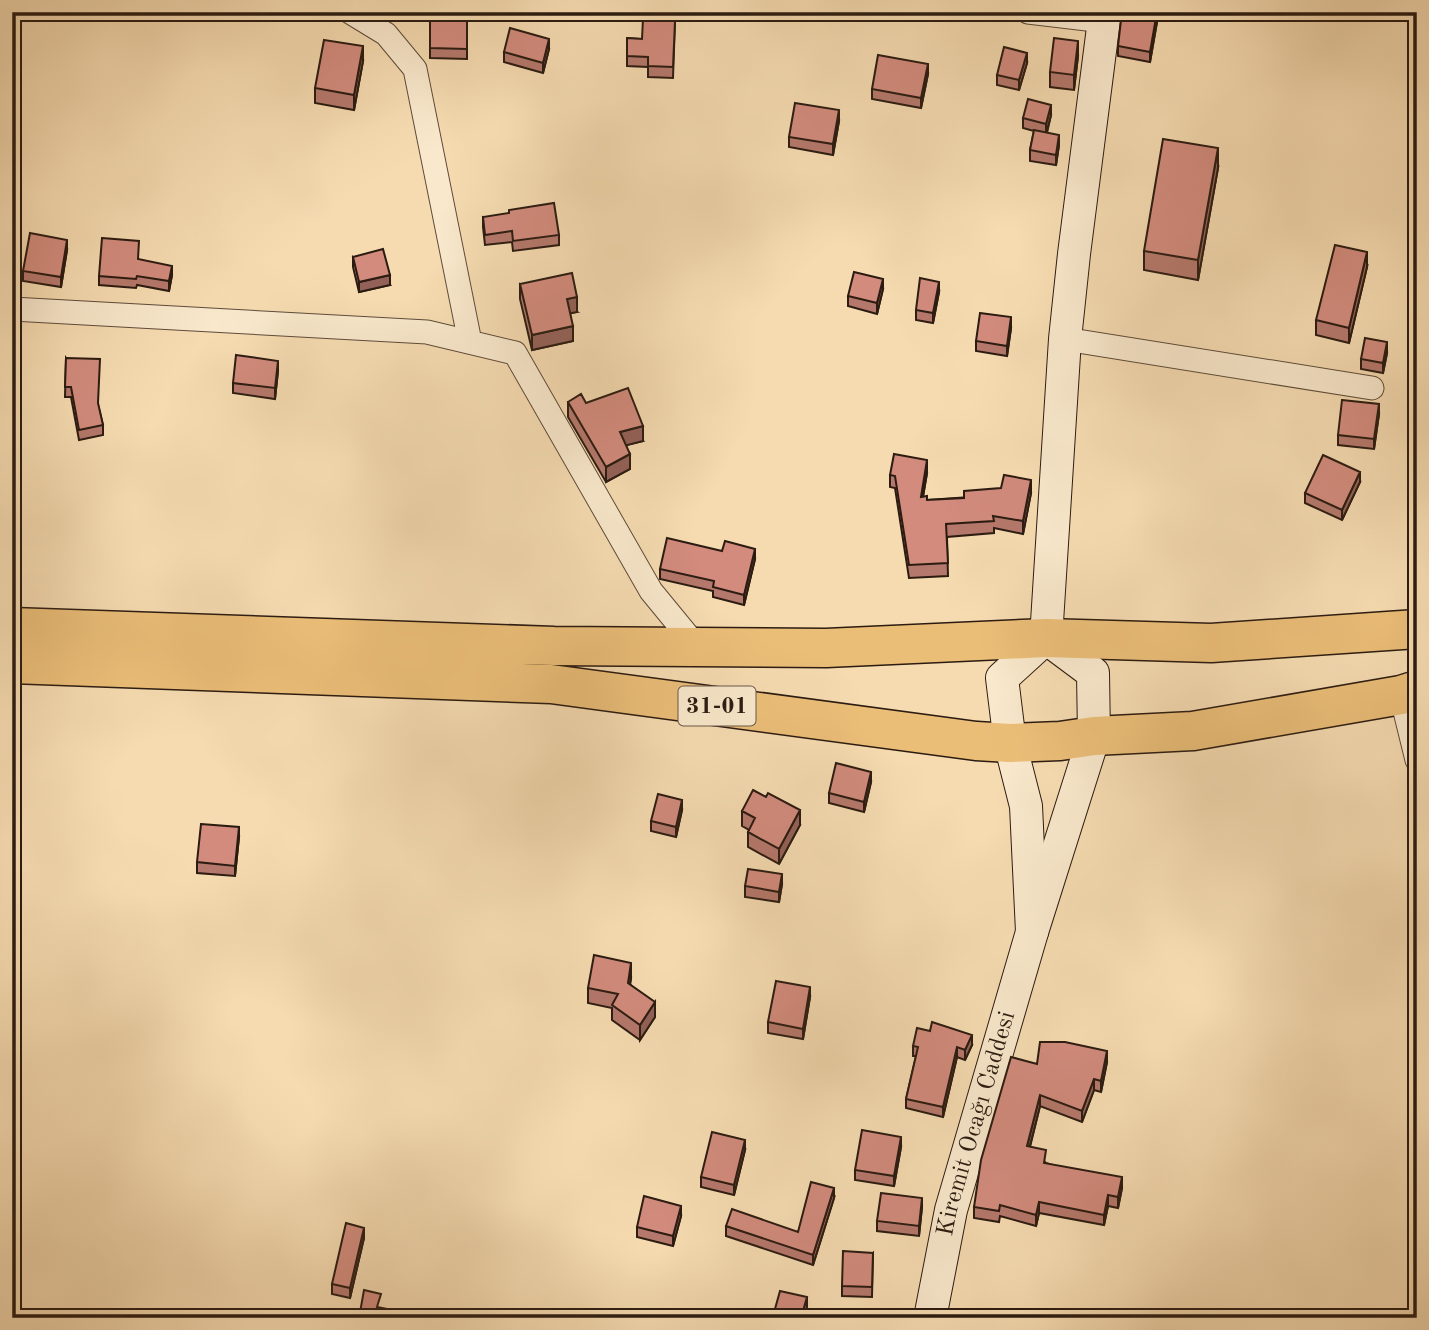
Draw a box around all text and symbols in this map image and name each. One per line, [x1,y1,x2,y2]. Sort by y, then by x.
road number: 31-01 [678,686,756,726]
street label: Kiremit Ocağı Caddesi [934,1009,1020,1238]

